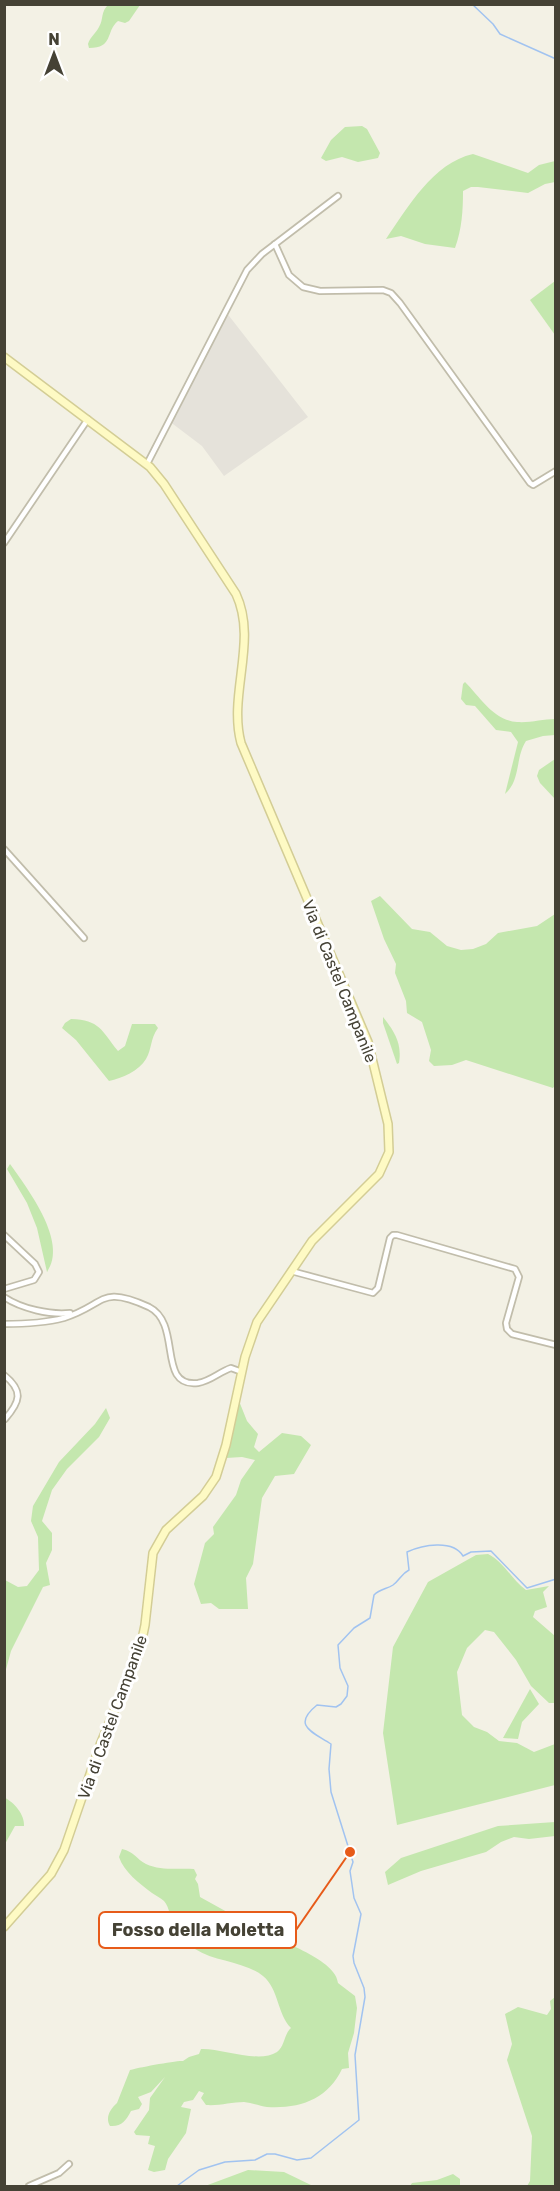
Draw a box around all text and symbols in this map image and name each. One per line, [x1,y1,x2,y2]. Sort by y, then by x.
north arrow [24,24,84,84]
text: N [48,30,60,49]
street label: Via di Castel Campanile [298,897,381,1065]
street label: Via di Castel Campanile [74,1632,151,1802]
callout: Fosso della Moletta [99,1912,296,1948]
text: Fosso della Moletta [112,1919,284,1941]

